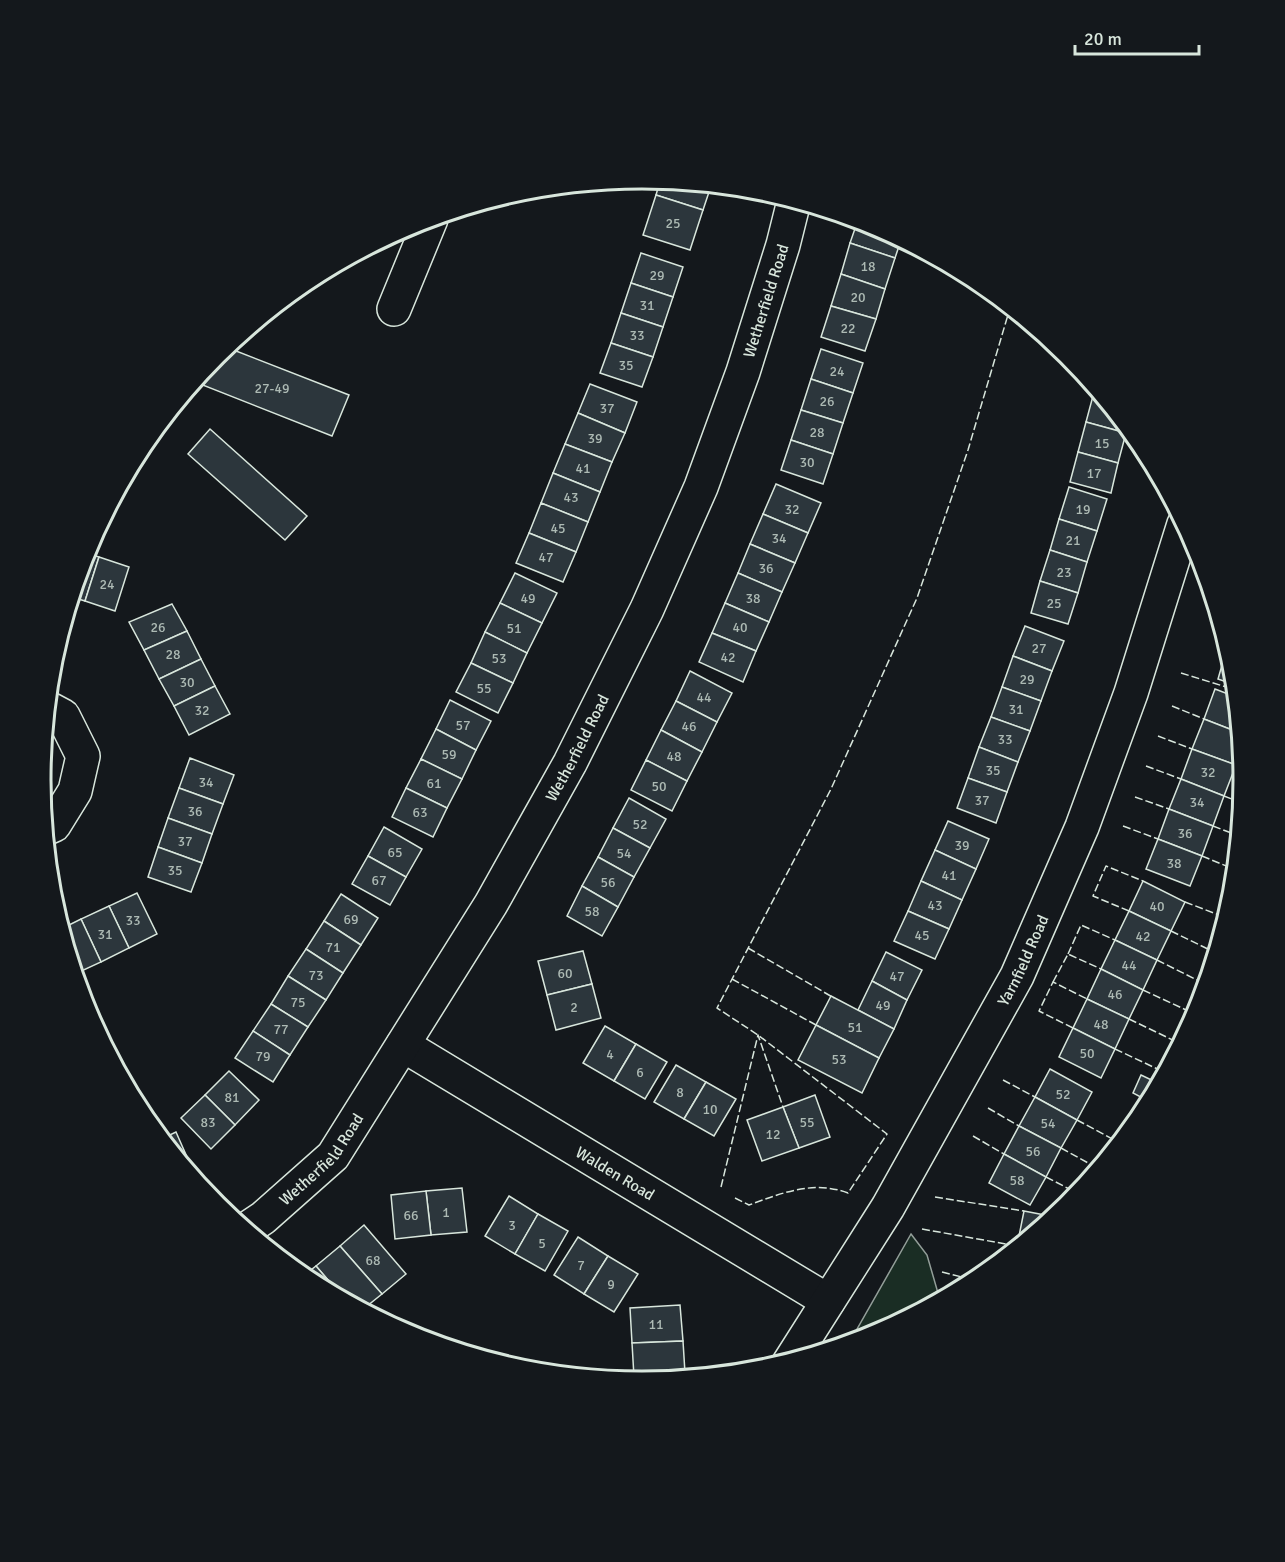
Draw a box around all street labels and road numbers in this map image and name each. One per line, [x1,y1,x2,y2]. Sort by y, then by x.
street label: Wetherfield Road [739,242,794,360]
street label: Wetherfield Road [542,691,614,805]
street label: Yarnfield Road [993,912,1053,1010]
street label: Wetherfield Road [275,1110,368,1210]
street label: Walden Road [572,1142,658,1205]

